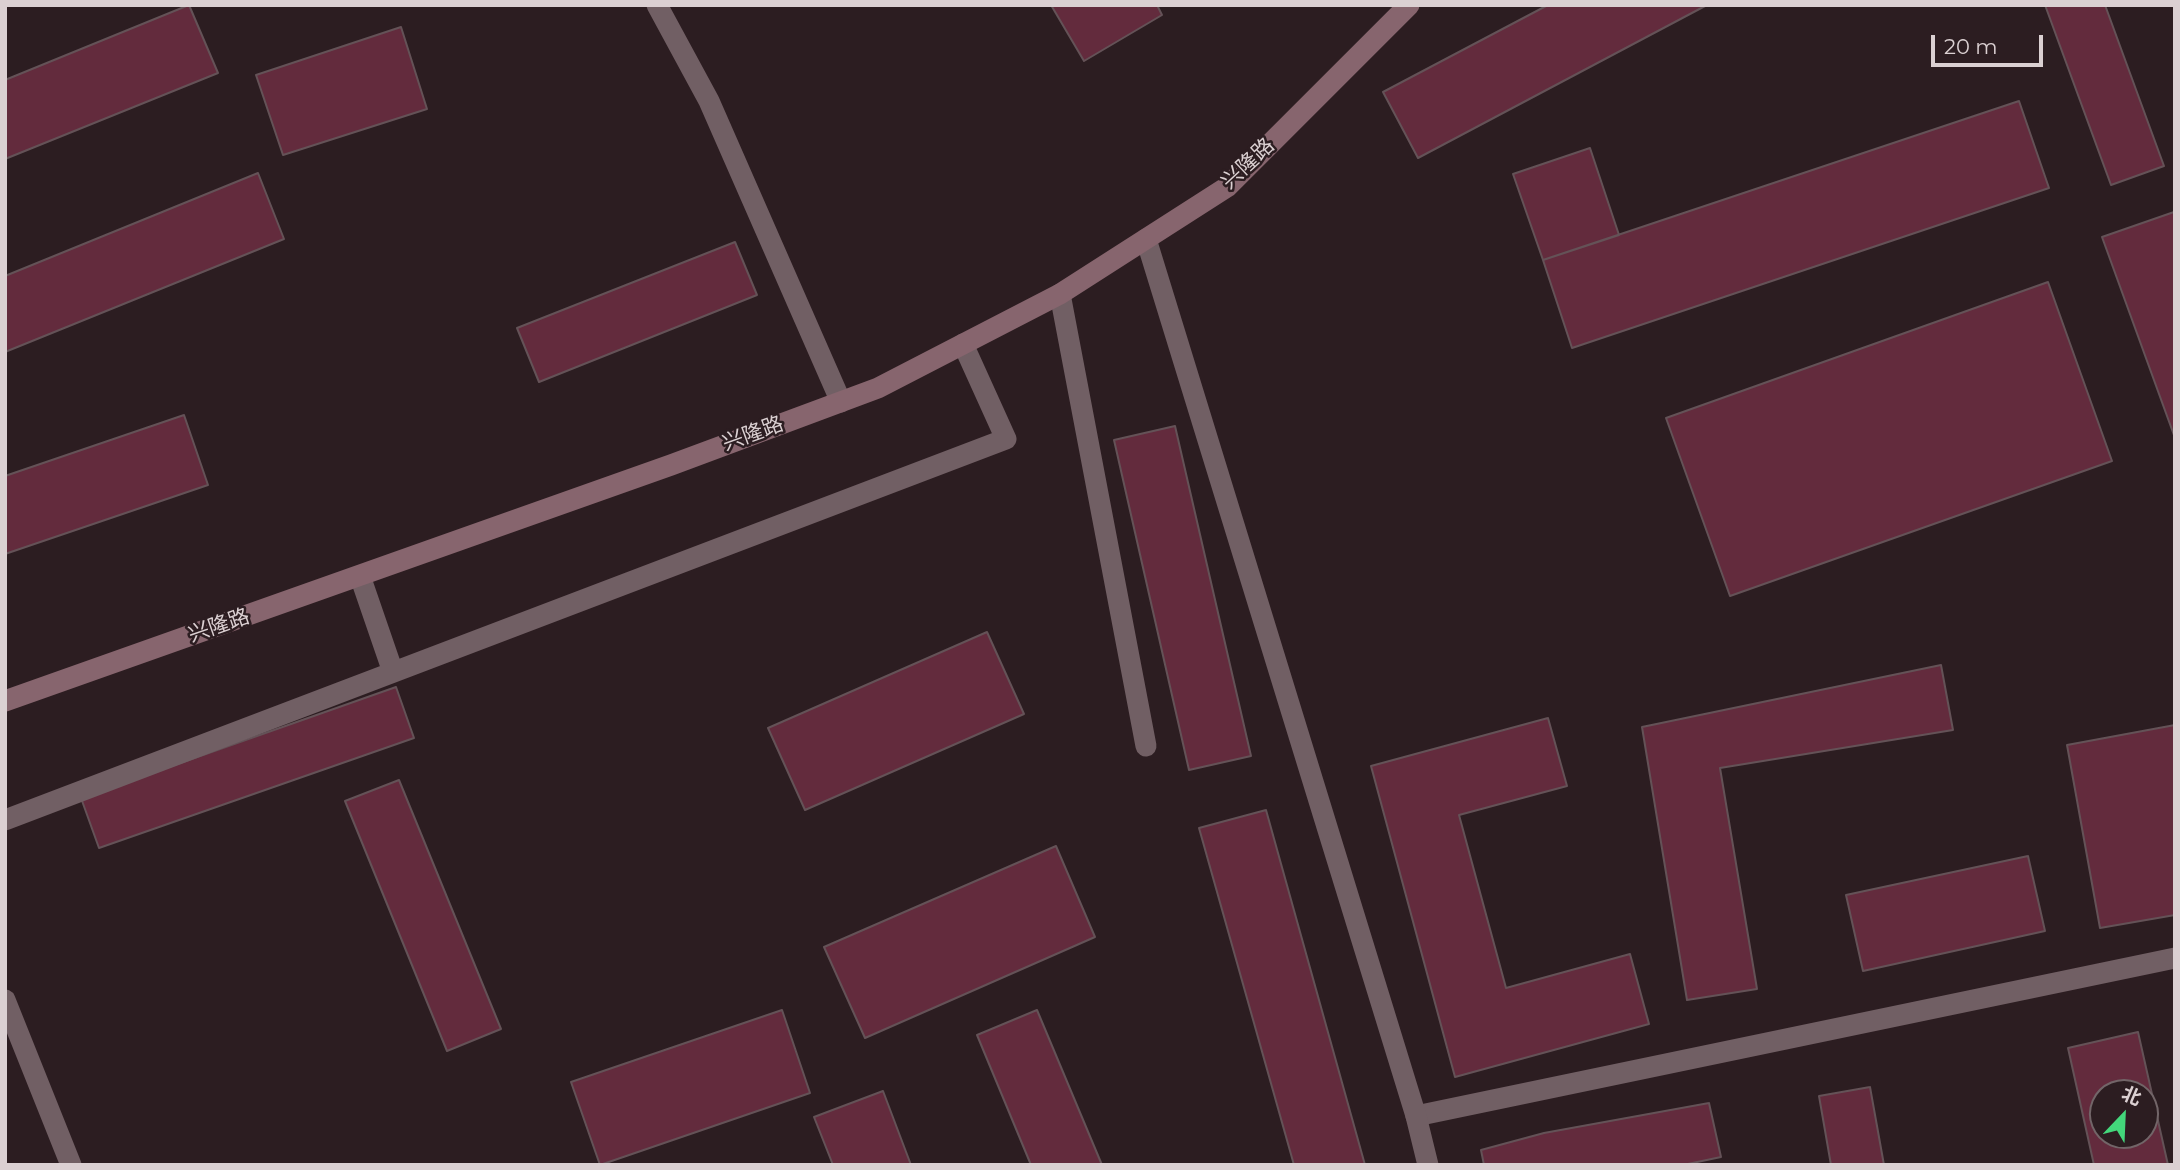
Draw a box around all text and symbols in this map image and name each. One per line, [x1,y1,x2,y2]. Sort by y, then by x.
scale bar [1935,21,2047,65]
text: 20 m [1944,34,1998,59]
street label: 兴隆路 [1216,133,1280,195]
street label: 兴隆路 [719,411,787,457]
street label: 兴隆路 [185,604,253,648]
north arrow [2089,1079,2159,1149]
text: 北 [2118,1082,2145,1110]

